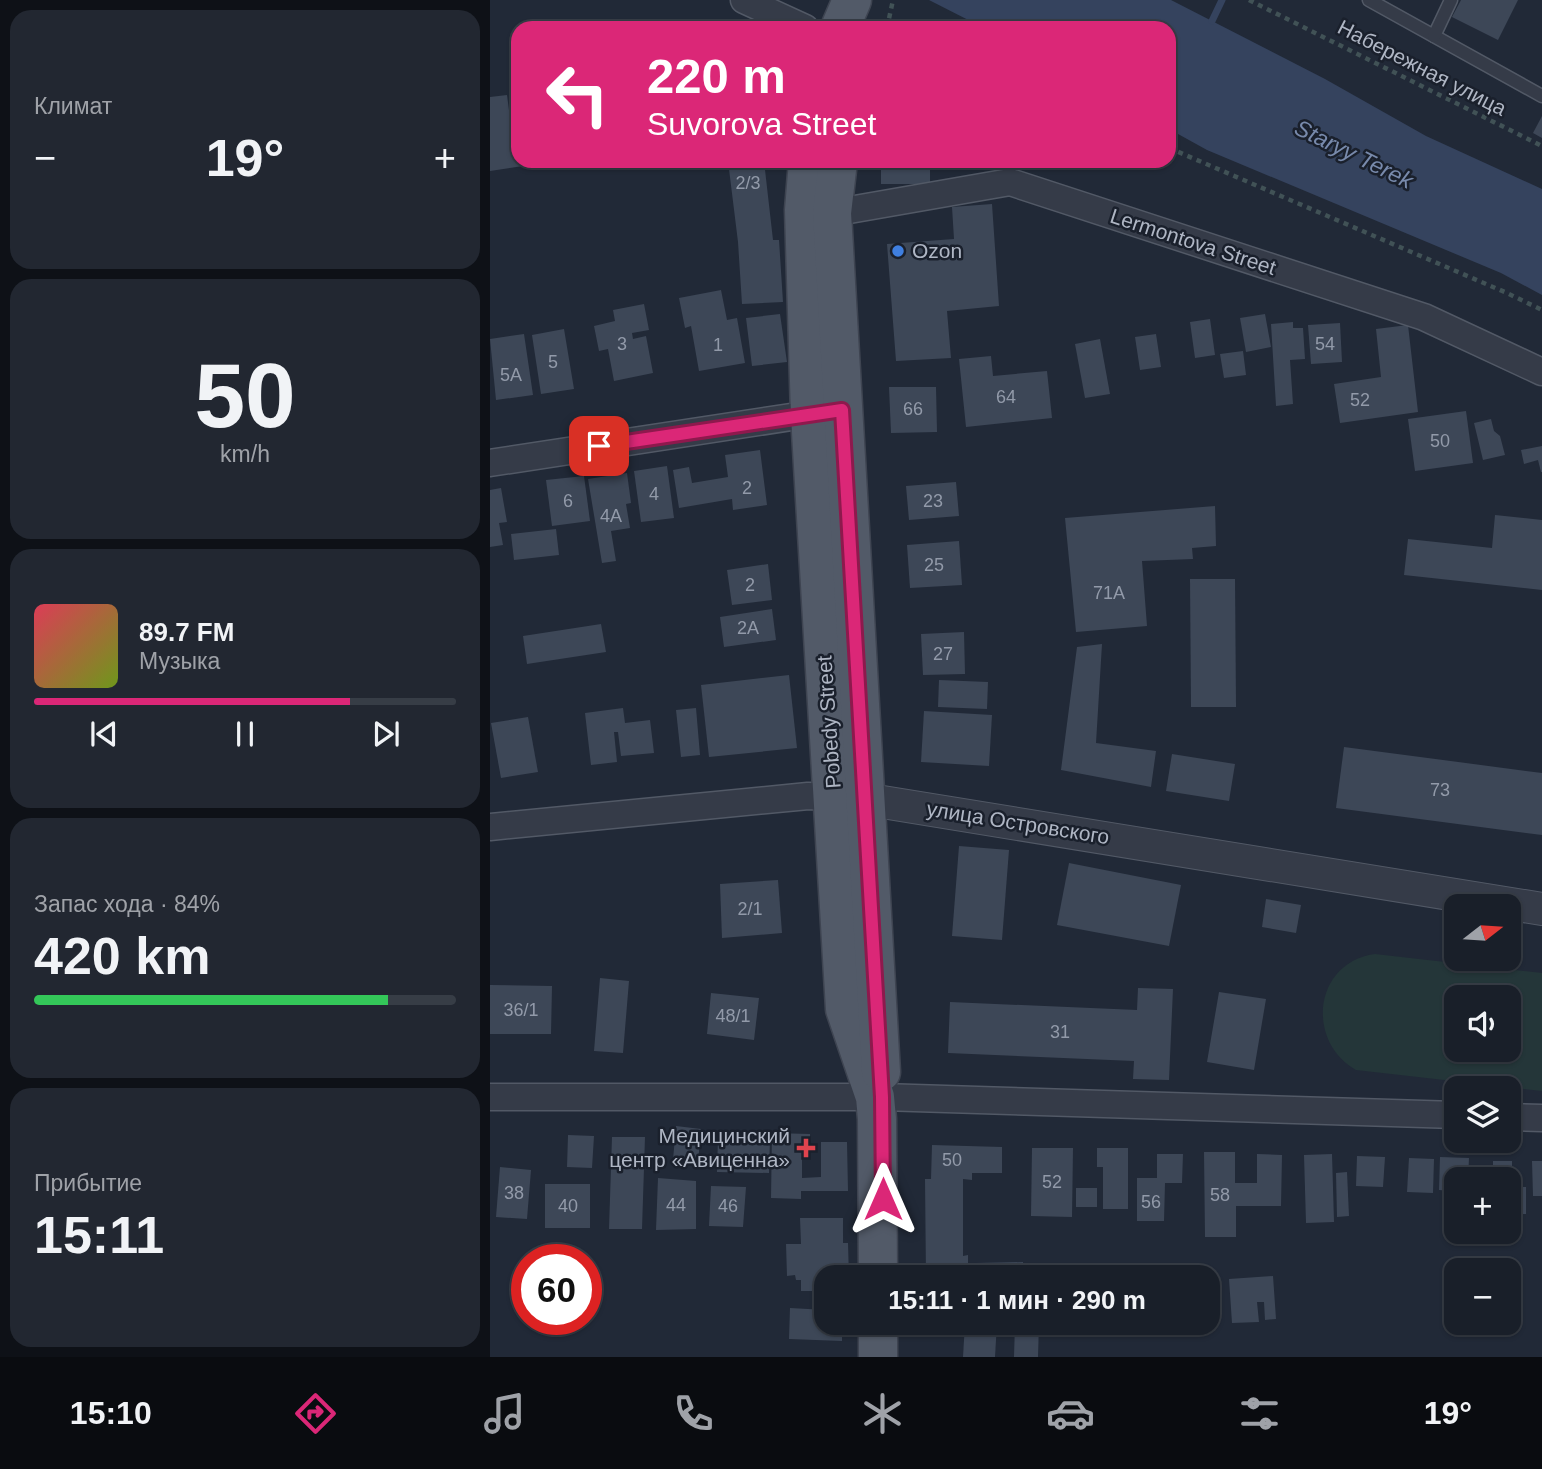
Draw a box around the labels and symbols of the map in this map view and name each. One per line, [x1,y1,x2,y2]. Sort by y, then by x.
street label: Набережная улица [1334,15,1510,120]
water label: Staryy Terek [1291,114,1419,194]
house number: 2/3 [735,173,761,193]
street label: Lermontova Street [1107,204,1279,279]
place label: Ozon [912,239,962,262]
marker: Ozon [890,243,906,259]
house number: 3 [617,334,627,354]
house number: 54 [1315,334,1335,354]
house number: 1 [713,335,723,355]
house number: 5 [548,352,558,372]
house number: 5А [500,365,522,385]
house number: 64 [996,387,1016,407]
house number: 52 [1350,390,1370,410]
house number: 66 [903,399,923,419]
pin [569,416,629,476]
house number: 50 [1430,431,1450,451]
house number: 2 [742,478,752,498]
house number: 4 [649,484,659,504]
house number: 6 [563,491,573,511]
house number: 23 [923,491,943,511]
house number: 4А [600,506,622,526]
house number: 25 [924,555,944,575]
house number: 2 [745,575,755,595]
house number: 71А [1093,583,1125,603]
house number: 2А [737,618,759,638]
house number: 27 [933,644,953,664]
street label: Pobedy Street [812,655,845,789]
house number: 73 [1430,780,1450,800]
street label: улица Островского [925,797,1111,848]
north arrow [1444,894,1521,971]
house number: 2/1 [737,899,763,919]
house number: 36/1 [503,1000,539,1020]
house number: 48/1 [715,1006,751,1026]
house number: 31 [1050,1022,1070,1042]
place label: Медицинский центр «Авиценна» [609,1124,790,1171]
marker: Медицинский центр «Авиценна» [796,1138,816,1158]
house number: 50 [942,1150,962,1170]
position arrow [846,1162,920,1236]
house number: 52 [1042,1172,1062,1192]
house number: 38 [504,1183,524,1203]
house number: 58 [1210,1185,1230,1205]
house number: 56 [1141,1192,1161,1212]
house number: 44 [666,1195,686,1215]
house number: 40 [558,1196,578,1216]
house number: 46 [718,1196,738,1216]
speed limit sign: 60 [511,1244,602,1335]

